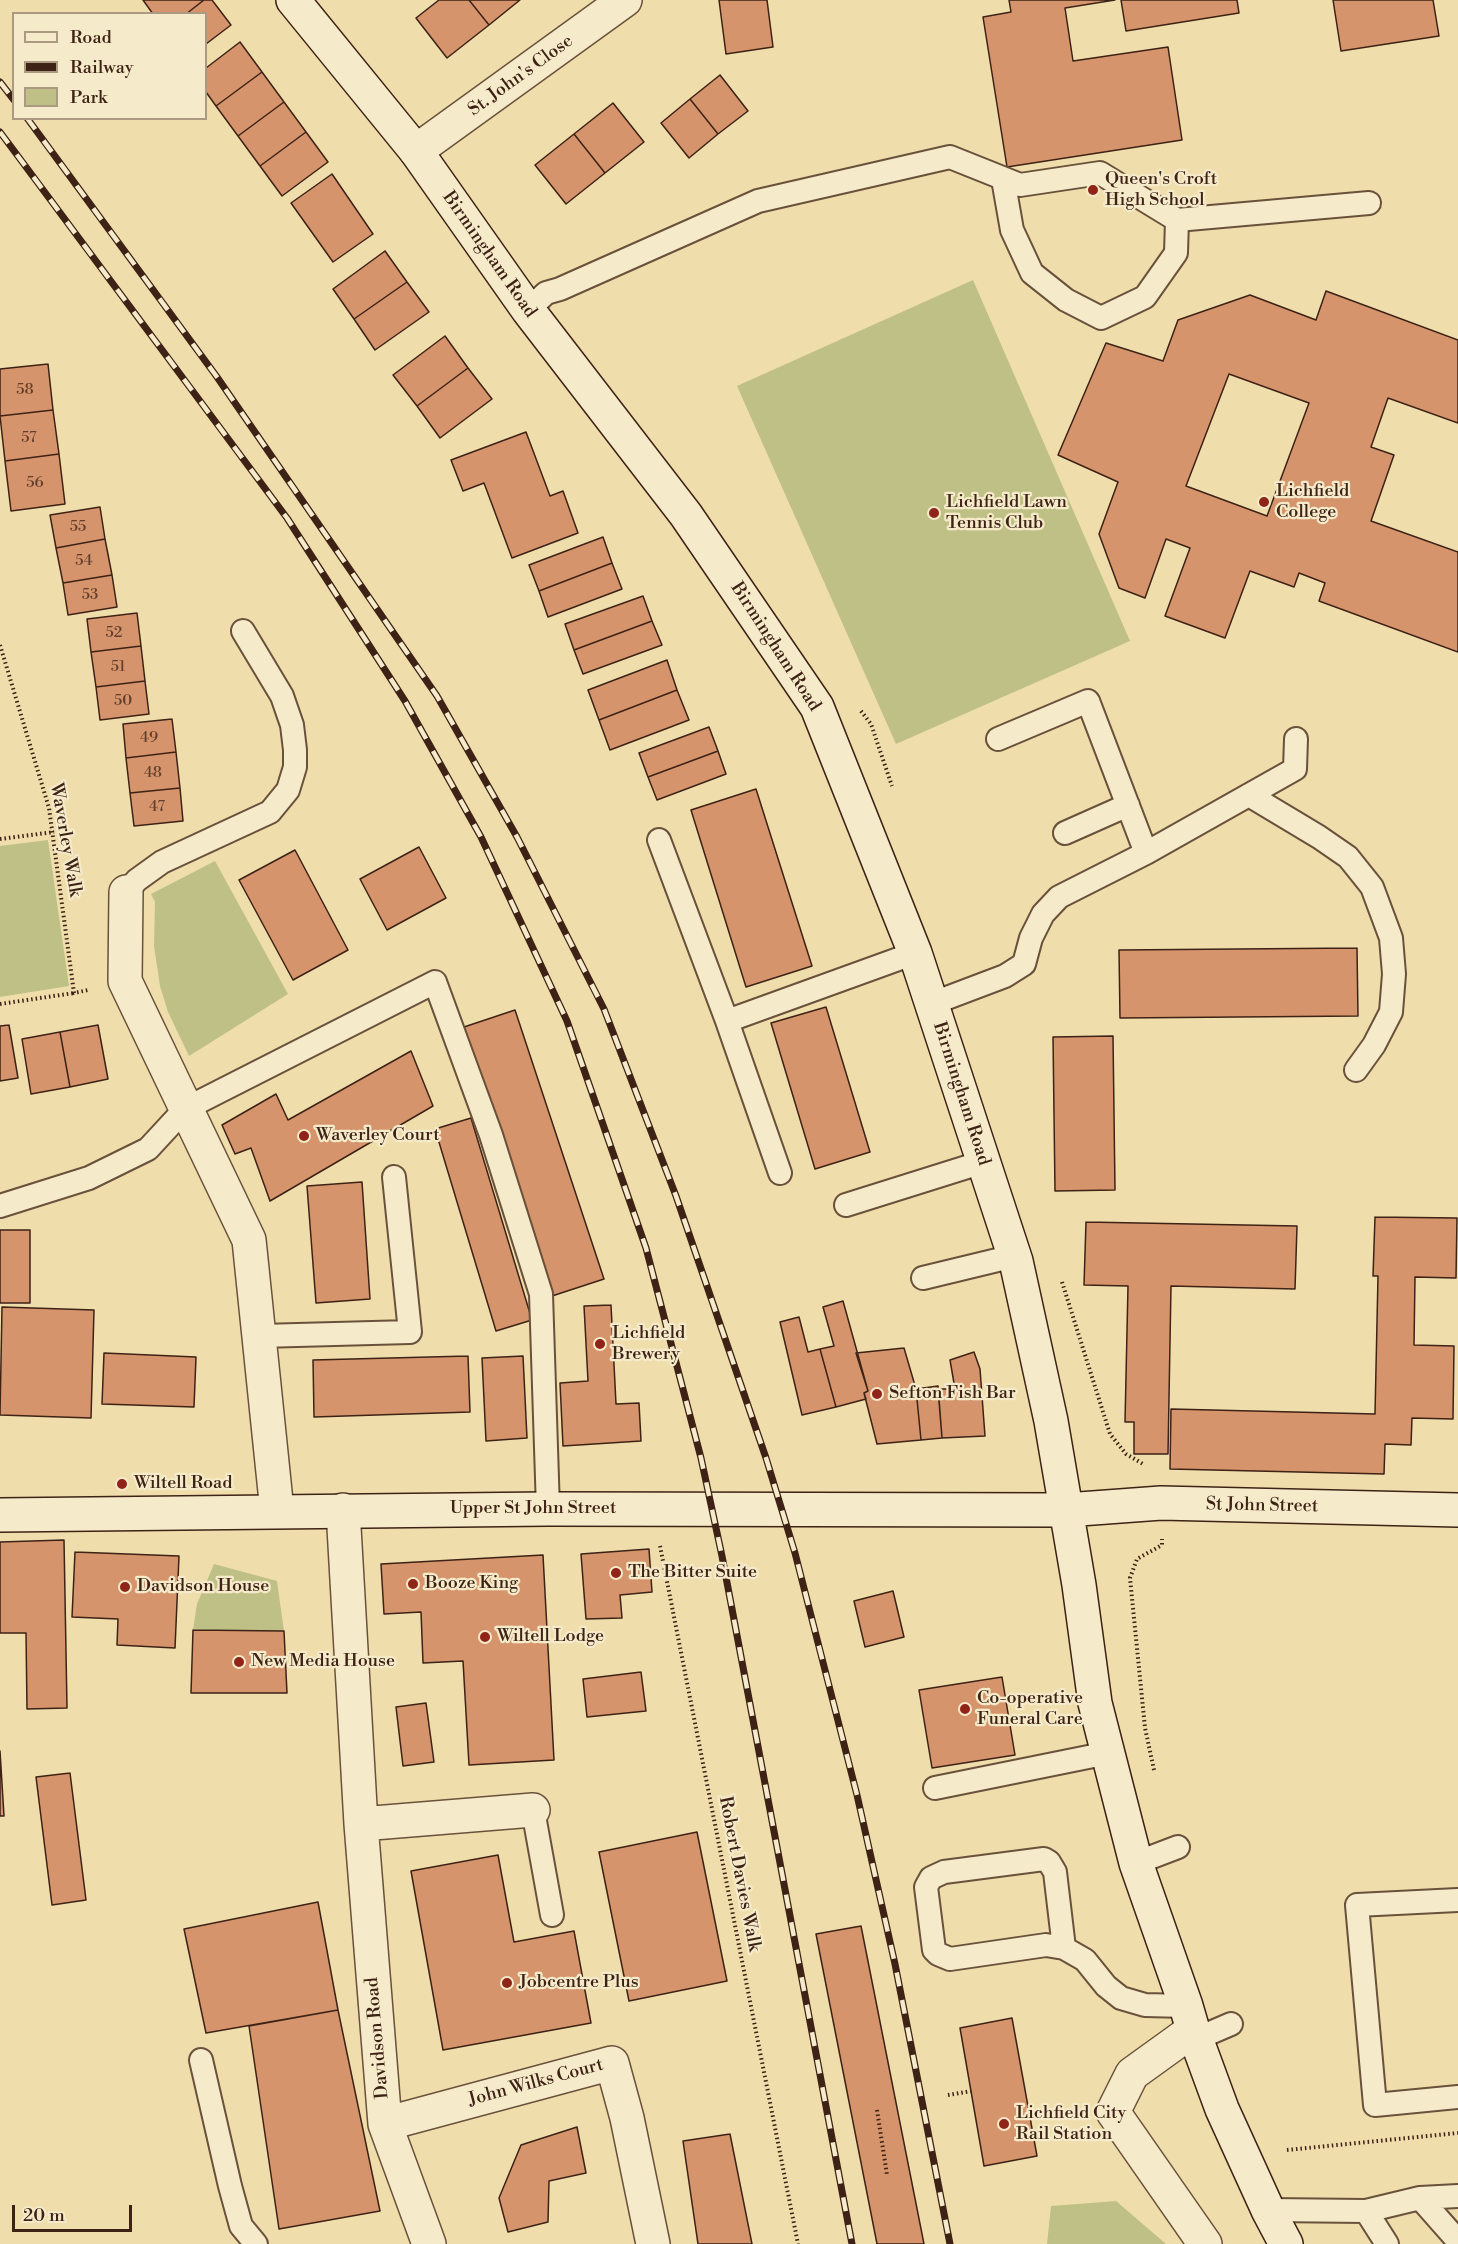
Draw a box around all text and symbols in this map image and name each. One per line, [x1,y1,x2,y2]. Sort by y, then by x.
legend [12,12,207,120]
text: Road [70,26,112,49]
street label: St. John's Close [464,31,578,121]
text: Railway [70,56,133,79]
text: Park [70,86,107,109]
place label: Queen's Croft High School [1105,169,1217,212]
marker: Queen's Croft High School [1086,183,1100,197]
street label: Birmingham Road [437,188,541,322]
house number: 58 [16,381,34,399]
house number: 57 [21,429,37,447]
house number: 56 [26,474,44,492]
place label: Lichfield College [1276,481,1349,524]
place label: Lichfield Lawn Tennis Club [946,492,1067,534]
marker: Lichfield College [1257,495,1271,509]
marker: Lichfield Lawn Tennis Club [927,506,941,520]
house number: 55 [70,518,86,536]
house number: 54 [75,552,93,570]
street label: Birmingham Road [725,578,825,716]
house number: 53 [82,586,98,604]
house number: 52 [106,624,122,642]
house number: 51 [111,658,125,676]
house number: 50 [114,692,132,710]
house number: 49 [140,729,158,747]
house number: 48 [144,764,162,782]
street label: Waverley Walk [44,781,86,899]
house number: 47 [149,798,165,816]
street label: Birmingham Road [928,1020,994,1168]
place label: Waverley Court [316,1125,440,1147]
marker: Waverley Court [297,1129,311,1143]
place label: Lichfield Brewery [612,1323,685,1366]
marker: Lichfield Brewery [593,1337,607,1351]
place label: Sefton Fish Bar [889,1383,1016,1405]
marker: Sefton Fish Bar [870,1387,884,1401]
place label: Wiltell Road [134,1473,232,1495]
marker: Wiltell Road [115,1477,129,1491]
street label: St John Street [1206,1494,1318,1518]
street label: Upper St John Street [450,1498,616,1520]
place label: The Bitter Suite [628,1562,757,1584]
marker: The Bitter Suite [609,1566,623,1580]
place label: Booze King [425,1573,518,1595]
place label: Davidson House [137,1576,269,1598]
marker: Booze King [406,1577,420,1591]
marker: Davidson House [118,1580,132,1594]
place label: Wiltell Lodge [497,1626,604,1648]
marker: Wiltell Lodge [478,1630,492,1644]
place label: New Media House [251,1651,395,1673]
marker: New Media House [232,1655,246,1669]
place label: Co-operative Funeral Care [977,1688,1083,1730]
marker: Co-operative Funeral Care [958,1702,972,1716]
street label: Robert Davies Walk [713,1795,765,1953]
place label: Jobcentre Plus [519,1972,639,1994]
street label: Davidson Road [362,1976,394,2100]
marker: Jobcentre Plus [500,1976,514,1990]
street label: John Wilks Court [466,2055,606,2111]
place label: Lichfield City Rail Station [1016,2103,1126,2146]
marker: Lichfield City Rail Station [997,2117,1011,2131]
scale bar [15,2193,135,2231]
text: 20 m [23,2204,65,2227]

